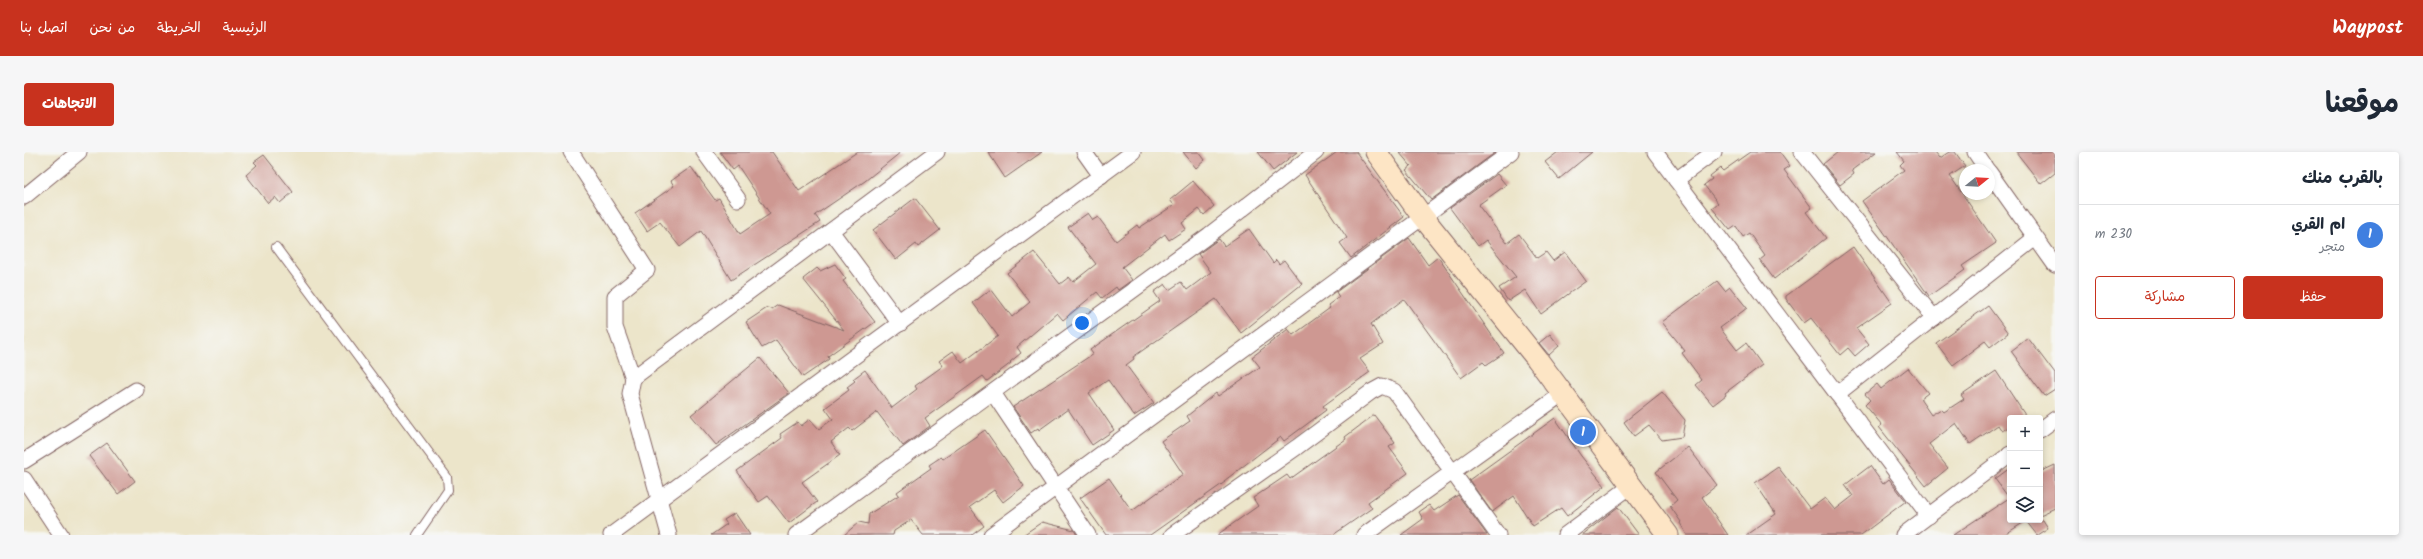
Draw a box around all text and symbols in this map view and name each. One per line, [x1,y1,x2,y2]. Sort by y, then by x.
text: Waypost [2332,13,2403,43]
text: اتصل بنا [20,17,68,39]
text: من نحن [90,17,135,39]
text: الخريطة [157,17,201,39]
text: الرئيسية [223,17,267,39]
text: موقعنا [2325,82,2399,127]
button: الاتجاهات [24,83,114,126]
north arrow [1959,164,1995,200]
text: بالقرب منك [2302,165,2383,192]
text: ام القري [2291,213,2345,237]
text: 230 m [2095,224,2132,245]
text: 1 [2368,224,2372,245]
text: متجر [2320,237,2345,258]
button: مشاركة [2095,276,2235,319]
button: حفظ [2243,276,2383,319]
your location [1072,313,1092,333]
map controls [2007,415,2043,523]
button: + [2007,415,2043,451]
pin: 1 [1570,417,1596,447]
button: − [2007,451,2043,487]
button: layers [2007,487,2043,523]

